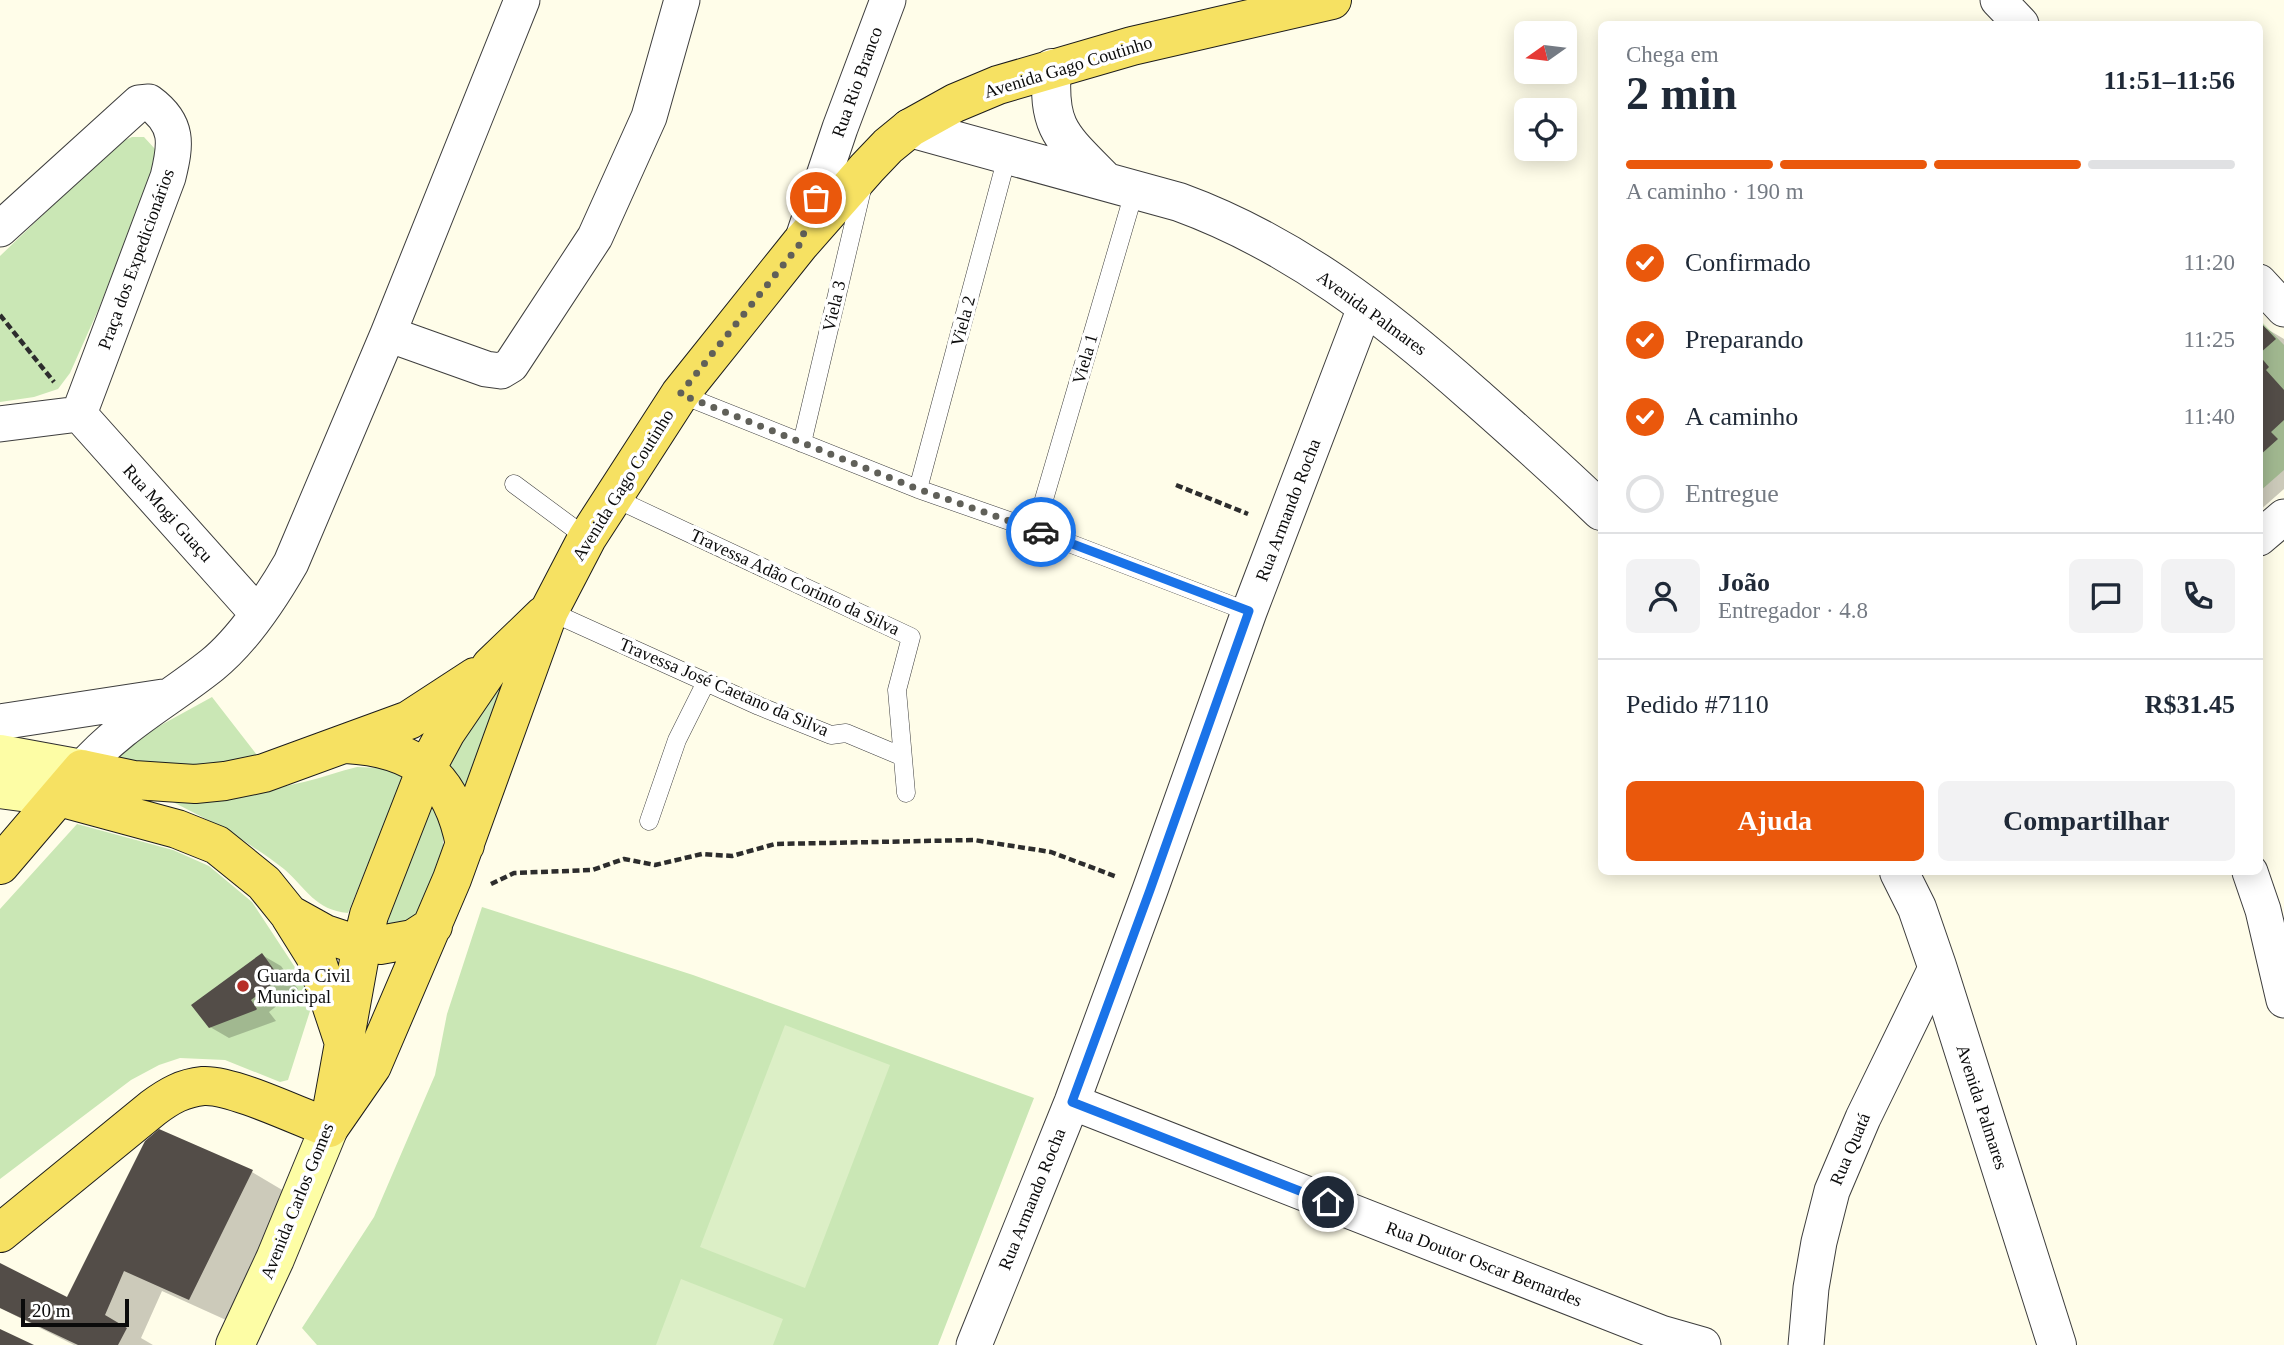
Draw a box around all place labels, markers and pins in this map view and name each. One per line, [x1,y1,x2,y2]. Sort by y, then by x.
pin [786,168,846,228]
place label: Guarda Civil Municipal [257,966,350,1007]
marker: Guarda Civil Municipal [235,978,251,994]
pin [1298,1172,1358,1232]

